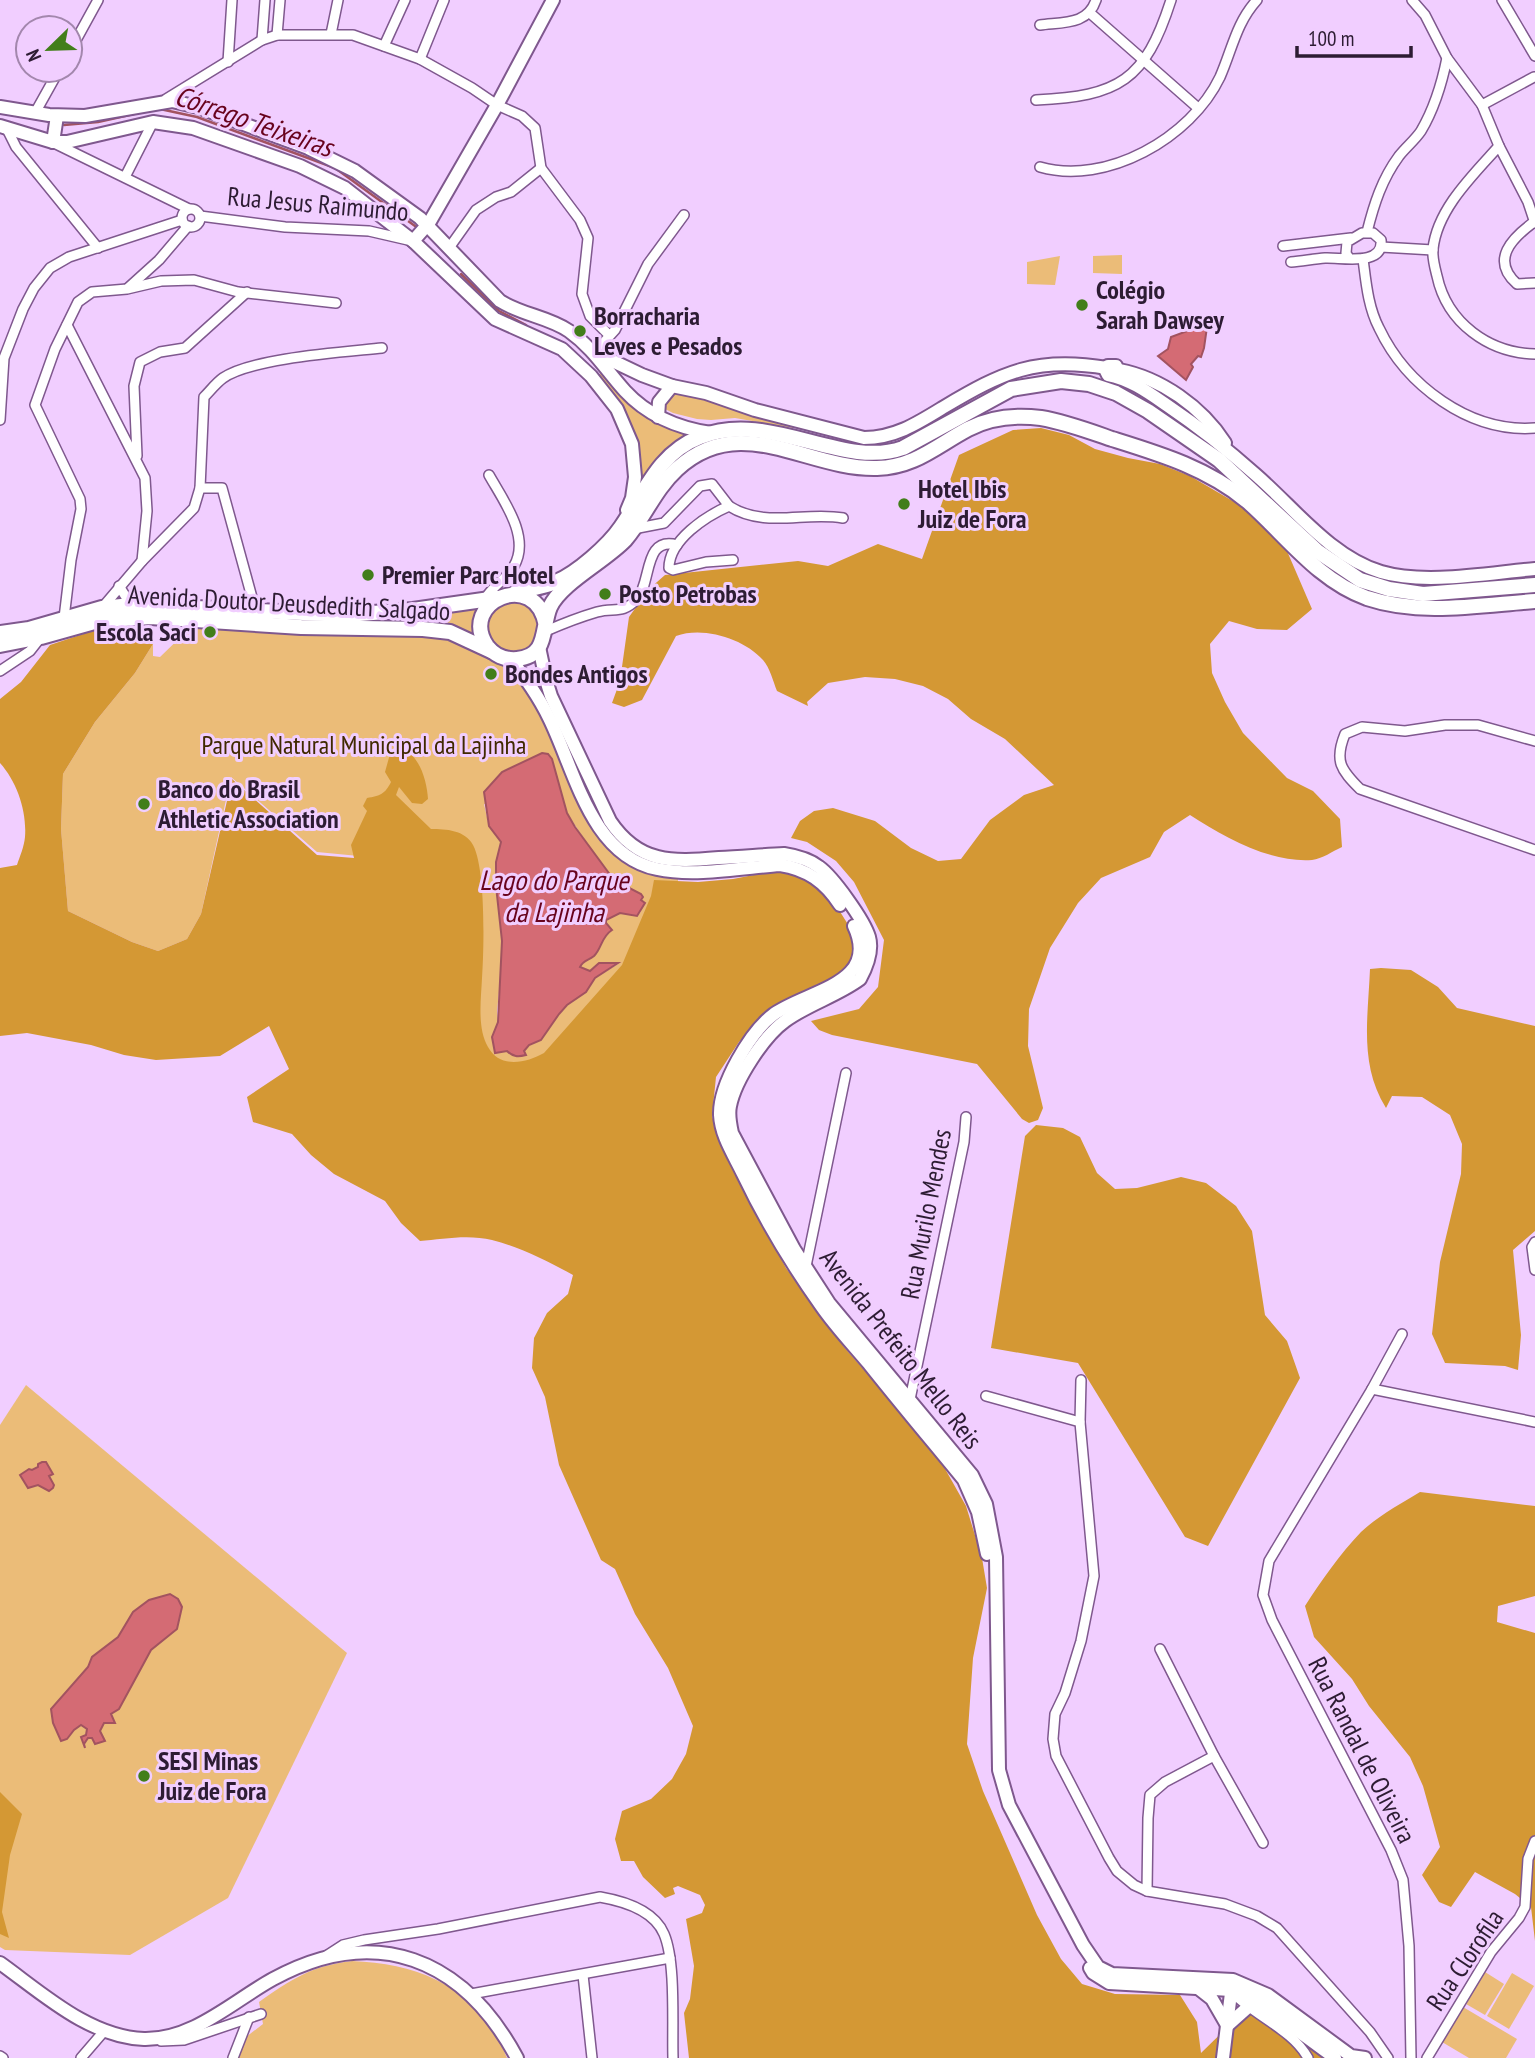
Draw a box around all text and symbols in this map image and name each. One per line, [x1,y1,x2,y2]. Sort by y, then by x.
north arrow [14,14,84,84]
scale bar [1297,14,1411,58]
text: 100 m [1308,25,1354,52]
text: N [20,46,46,65]
water label: Córrego Teixeiras [170,76,340,166]
street label: Rua Jesus Raimundo [226,179,410,228]
place label: Colégio Sarah Dawsey [1096,273,1225,336]
marker: Colégio Sarah Dawsey [1074,297,1090,313]
place label: Borracharia Leves e Pesados [594,299,742,362]
marker: Borracharia Leves e Pesados [572,323,588,339]
place label: Hotel Ibis Juiz de Fora [917,472,1026,535]
marker: Hotel Ibis Juiz de Fora [896,496,912,512]
place label: Premier Parc Hotel [382,558,555,591]
marker: Premier Parc Hotel [360,567,376,583]
place label: Posto Petrobas [619,577,757,610]
street label: Avenida Doutor Deusdedith Salgado [127,578,451,627]
marker: Posto Petrobas [597,586,613,602]
place label: Escola Saci [96,615,196,648]
marker: Escola Saci [202,624,218,640]
place label: Bondes Antigos [505,657,648,690]
marker: Bondes Antigos [483,666,499,682]
park label: Parque Natural Municipal da Lajinha [202,728,526,761]
place label: Banco do Brasil Athletic Association [157,772,339,835]
marker: Banco do Brasil Athletic Association [136,796,152,812]
water label: Lago do Parque da Lajinha [479,861,631,930]
street label: Rua Murilo Mendes [893,1126,958,1302]
street label: Avenida Prefeito Mello Reis [813,1242,990,1455]
street label: Rua Randal de Oliveira [1301,1651,1424,1848]
place label: SESI Minas Juiz de Fora [157,1744,266,1807]
marker: SESI Minas Juiz de Fora [136,1768,152,1784]
street label: Rua Clorofila [1419,1903,1510,2017]

